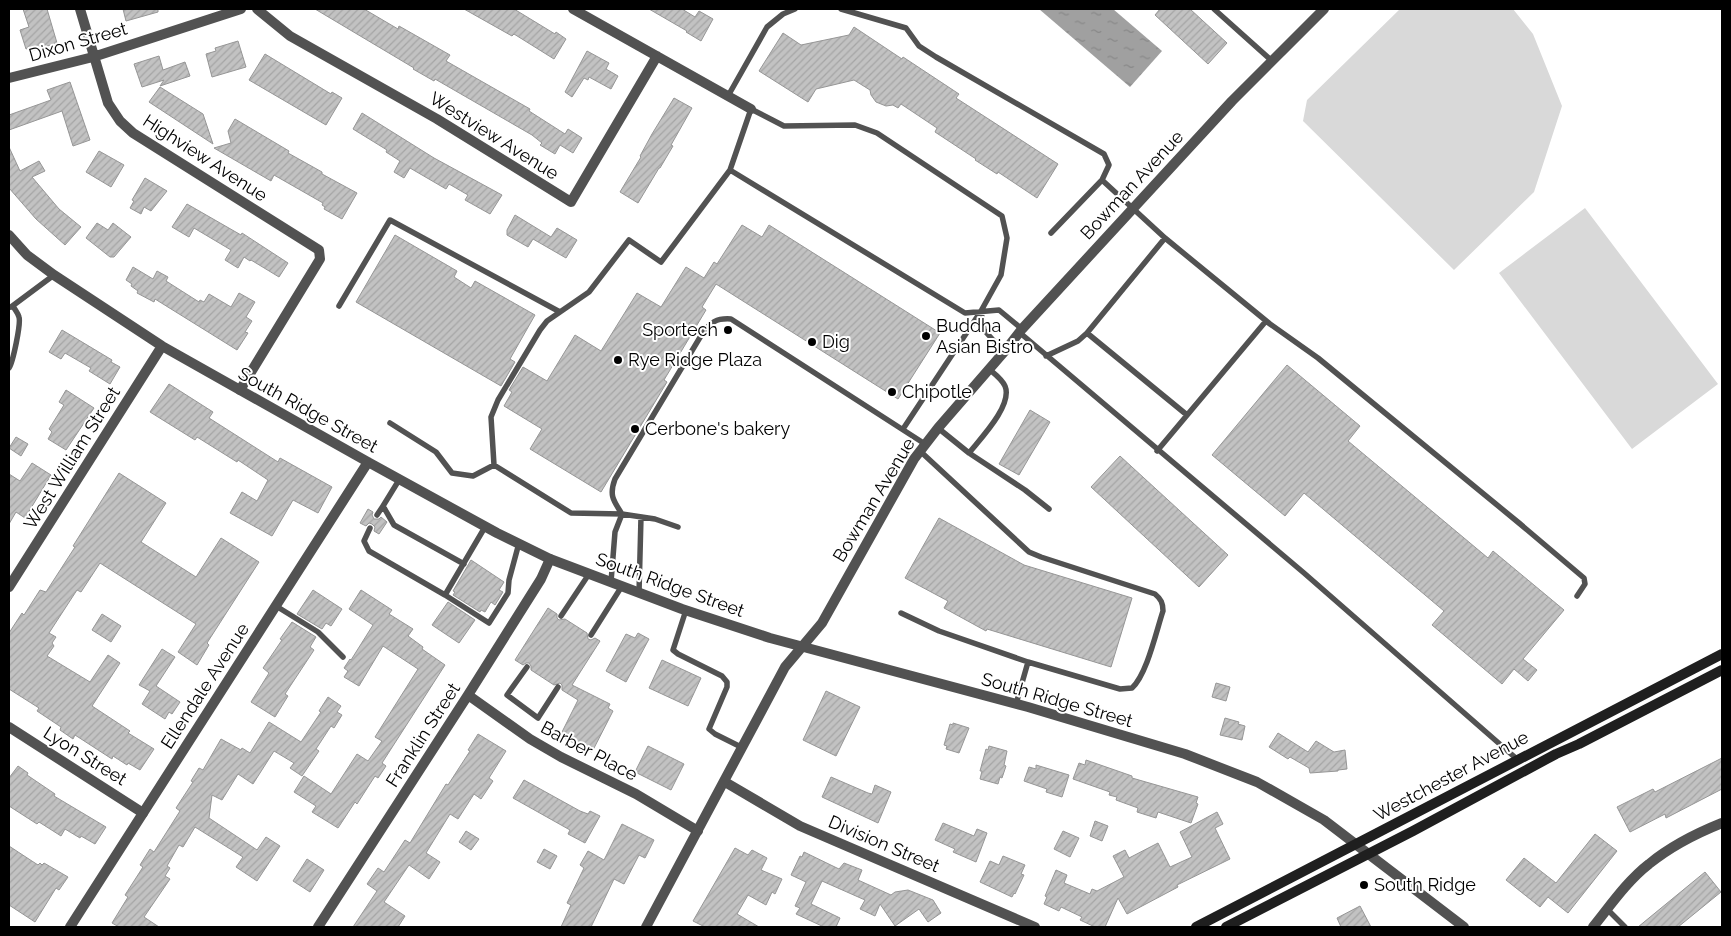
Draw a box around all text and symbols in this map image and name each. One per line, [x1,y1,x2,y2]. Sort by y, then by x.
street label: Dixon Street [26,17,129,66]
street label: Westview Avenue [426,87,563,184]
street label: Highview Avenue [139,110,272,206]
street label: Bowman Avenue [1076,126,1188,243]
place label: Buddha Asian Bistro [936,315,1033,357]
place label: Sportech [642,319,718,340]
marker: Sportech [722,324,734,336]
marker: Buddha Asian Bistro [920,330,932,342]
place label: Dig [822,331,850,352]
marker: Dig [806,336,818,348]
place label: Rye Ridge Plaza [628,349,762,370]
marker: Rye Ridge Plaza [612,354,624,366]
street label: South Ridge Street [235,362,382,457]
place label: Chipotle [902,381,972,402]
street label: West William Street [19,383,124,533]
marker: Chipotle [886,386,898,398]
place label: Cerbone's bakery [645,418,790,439]
marker: Cerbone's bakery [629,423,641,435]
street label: Bowman Avenue [828,434,919,566]
street label: South Ridge Street [593,548,747,621]
street label: Ellendale Avenue [156,619,253,752]
street label: South Ridge Street [979,668,1135,731]
street label: Franklin Street [381,679,464,791]
street label: Barber Place [537,716,642,785]
street label: Lyon Street [40,722,131,789]
street label: Westchester Avenue [1370,726,1532,825]
street label: Division Street [825,811,943,876]
place label: South Ridge [1374,874,1476,895]
marker: South Ridge [1358,879,1370,891]

